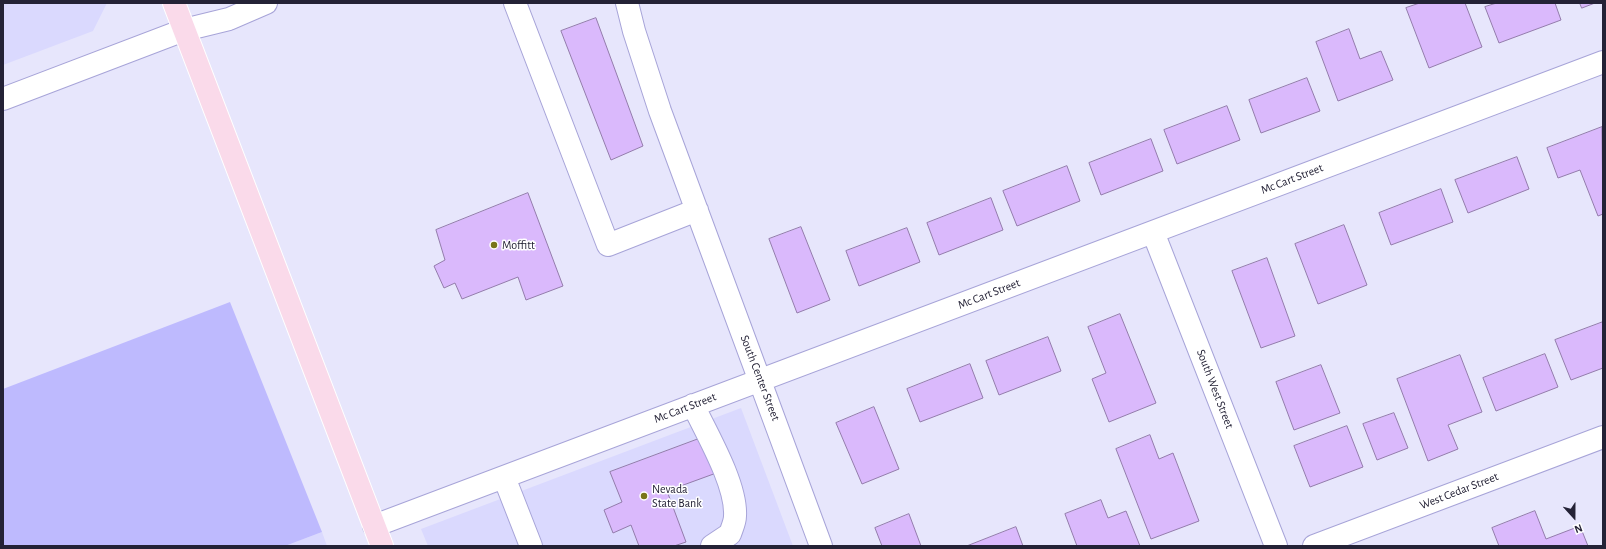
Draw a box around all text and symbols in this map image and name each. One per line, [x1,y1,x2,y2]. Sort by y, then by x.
street label: Mc Cart Street [1259,161,1325,197]
place label: Moffitt [502,238,535,252]
marker: Moffitt [489,240,499,250]
street label: Mc Cart Street [956,276,1022,312]
street label: South Center Street [737,333,783,423]
street label: South West Street [1193,347,1237,431]
street label: Mc Cart Street [652,390,718,426]
street label: West Cedar Street [1418,469,1500,513]
place label: Nevada State Bank [652,482,702,510]
marker: Nevada State Bank [639,491,649,501]
north arrow [1554,497,1594,537]
text: N [1573,522,1584,535]

